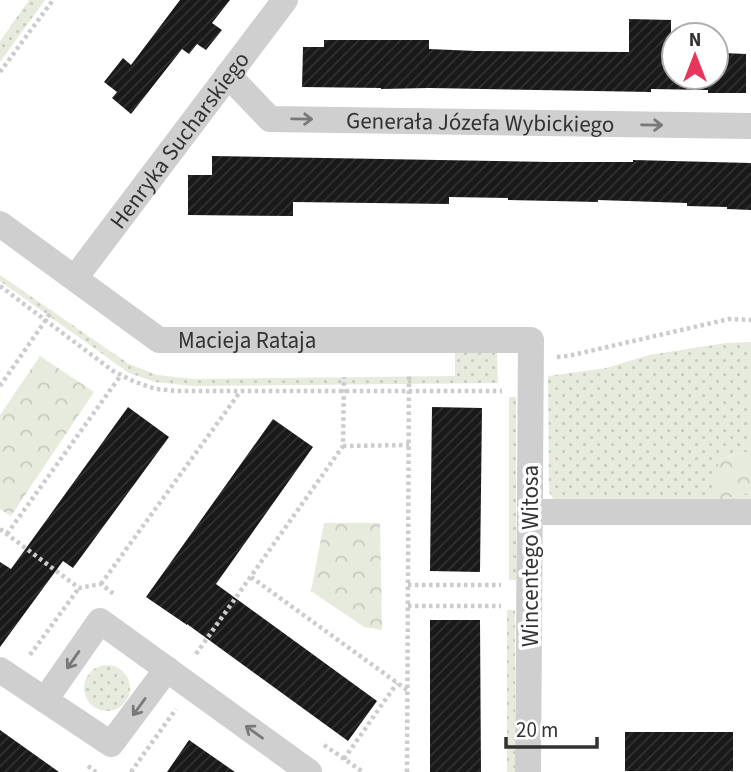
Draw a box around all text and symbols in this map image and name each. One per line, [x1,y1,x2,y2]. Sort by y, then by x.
north arrow [660,21,730,91]
text: N [689,27,701,54]
street label: Henryka Sucharskiego [101,44,257,236]
street label: Generała Józefa Wybickiego [346,104,614,141]
one-way arrow [291,112,314,126]
one-way arrow [641,118,664,132]
street label: Macieja Rataja [178,324,316,357]
street label: Wincentego Witosa [514,465,547,647]
one-way arrow [66,650,80,670]
one-way arrow [132,697,146,716]
scale bar [506,706,597,750]
text: 20 m [516,715,558,745]
one-way arrow [245,725,264,739]

